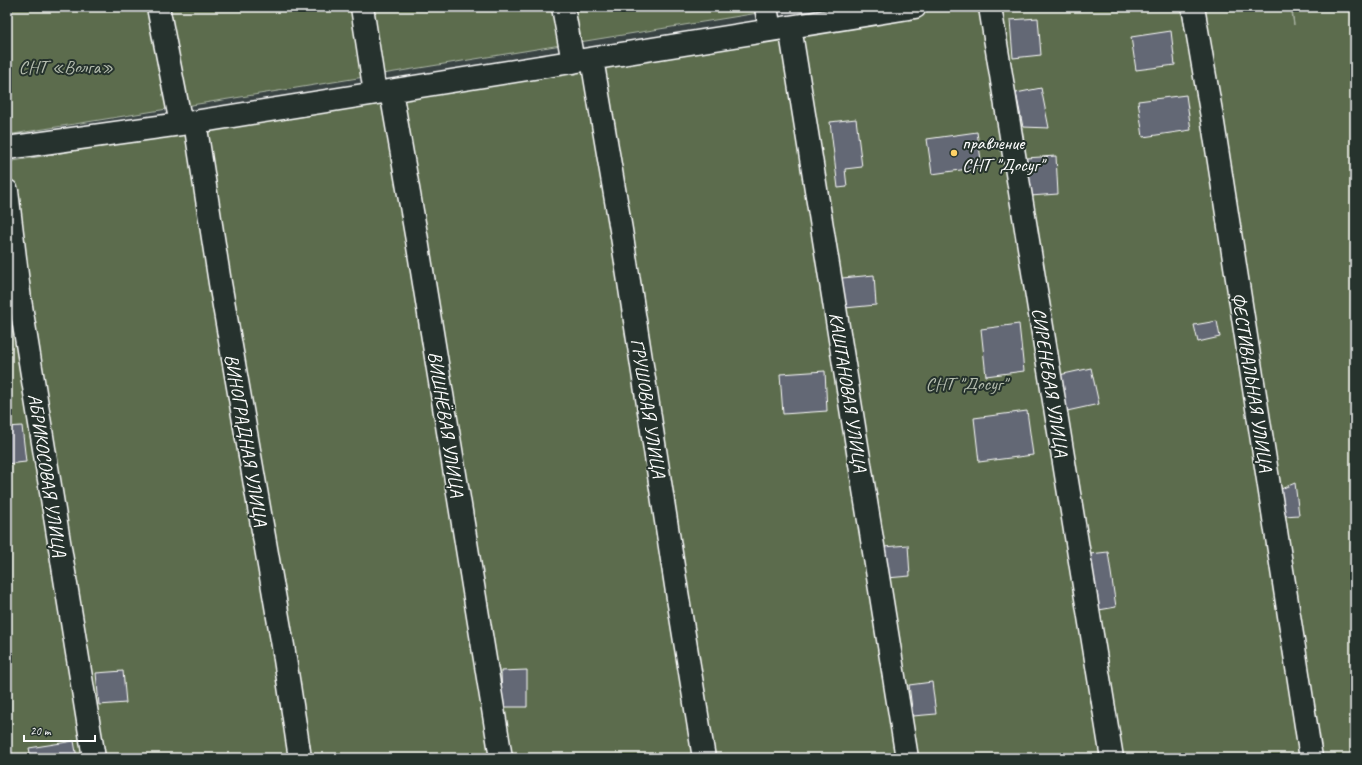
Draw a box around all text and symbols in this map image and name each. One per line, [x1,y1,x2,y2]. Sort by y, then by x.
park label: СНТ «Волга» [18,55,114,79]
place label: правление СНТ "Досуг" [962,131,1047,177]
marker: правление СНТ "Досуг" [949,148,959,158]
street label: ФЕСТИВАЛЬНАЯ УЛИЦА [1226,291,1278,474]
street label: СИРЕНЕВАЯ УЛИЦА [1026,306,1074,459]
street label: КАШТАНОВАЯ УЛИЦА [824,311,873,474]
street label: ГРУШОВАЯ УЛИЦА [625,337,671,481]
street label: ВИШНЁВАЯ УЛИЦА [423,350,469,499]
street label: ВИНОГРАДНАЯ УЛИЦА [219,352,273,528]
park label: СНТ "Досуг" [925,372,1010,396]
street label: АБРИКОСОВАЯ УЛИЦА [22,392,72,559]
scale bar [24,717,95,743]
text: 20 m [30,723,52,739]

